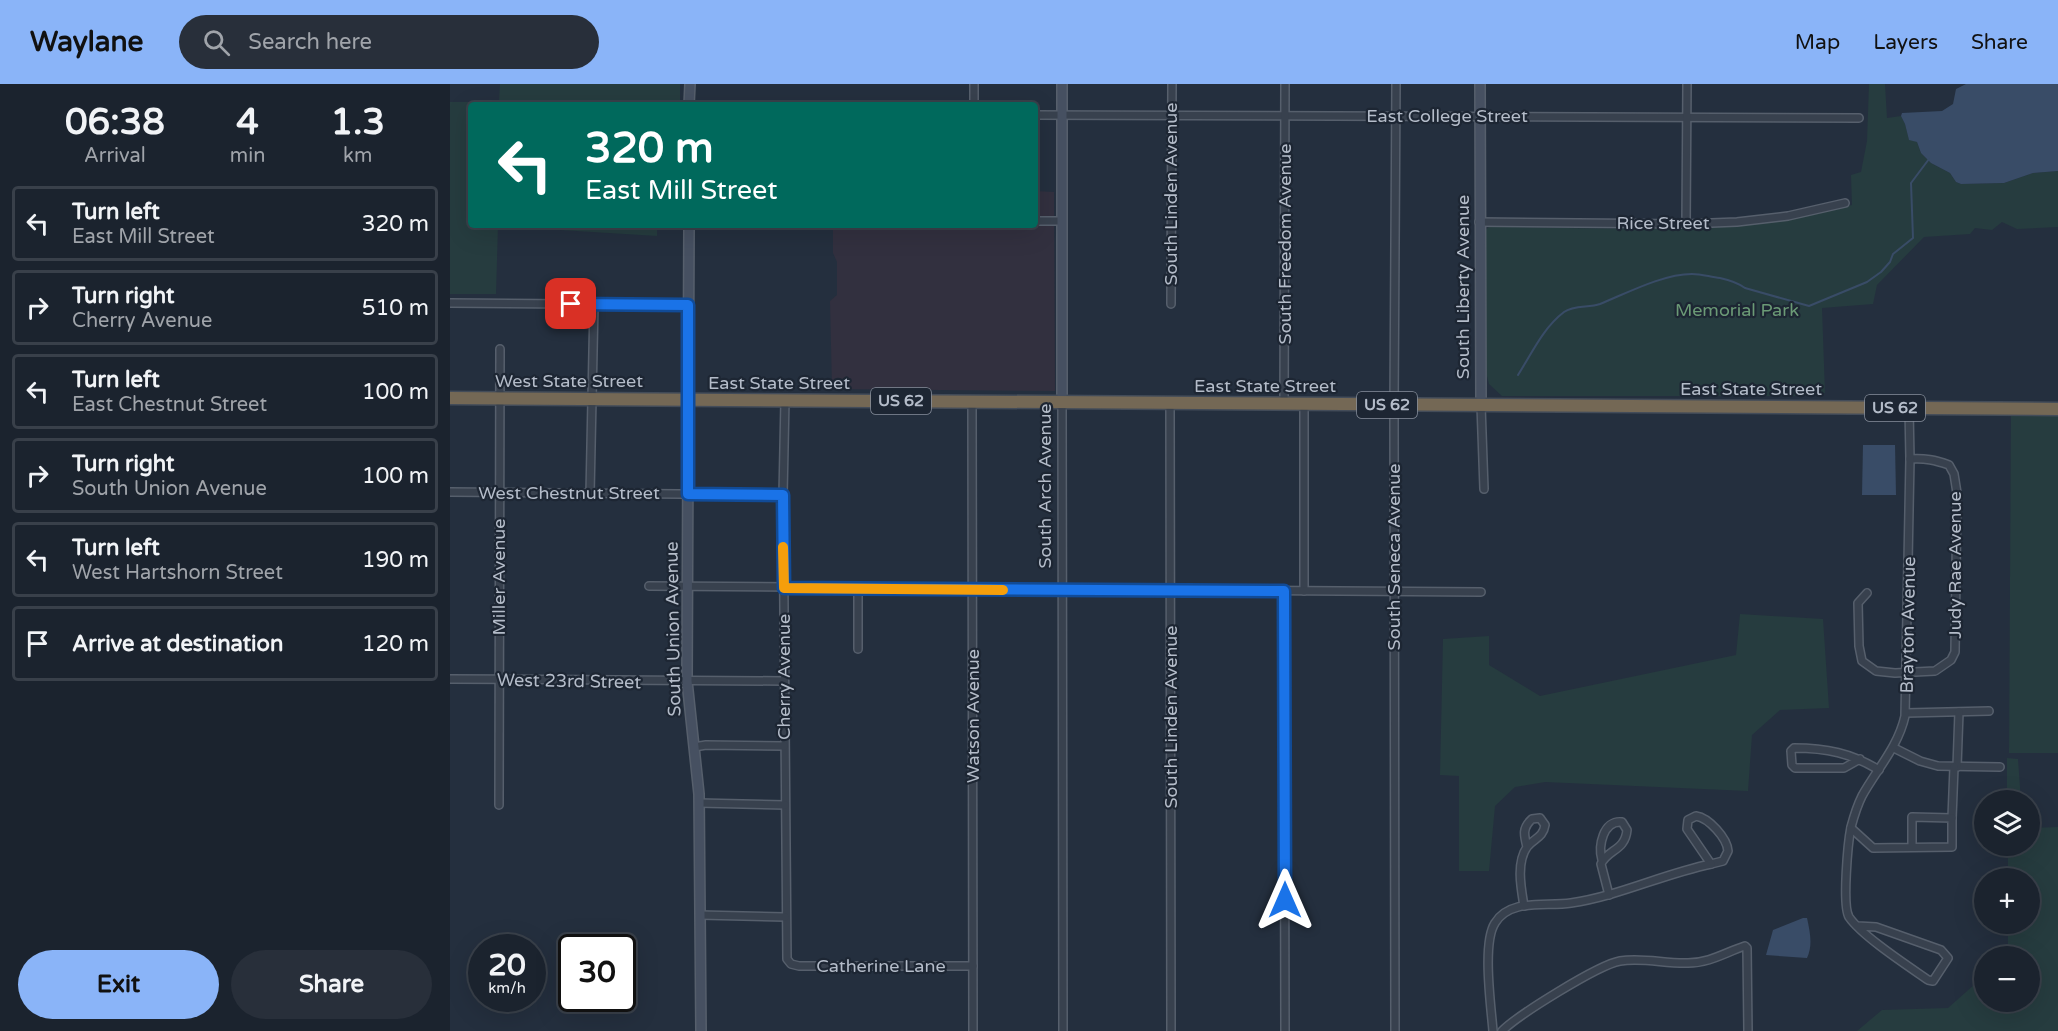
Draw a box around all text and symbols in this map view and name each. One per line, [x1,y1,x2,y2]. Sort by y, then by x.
search box [179,15,599,69]
text: Waylane [30,25,143,59]
icon: search [200,26,233,59]
text: Search here [248,29,372,55]
text: Map [1795,30,1840,55]
text: Layers [1873,30,1938,55]
text: Share [1971,30,2028,55]
text: 06:38 [65,101,165,144]
text: 4 [236,101,259,144]
text: 1.3 [330,101,385,144]
street label: South Linden Avenue [1160,103,1182,285]
street label: East College Street [1366,105,1528,127]
text: 320 m [585,123,714,174]
icon: left [486,126,564,204]
text: Arrival [84,144,146,168]
text: min [230,144,265,168]
text: km [343,144,372,168]
street label: South Freedom Avenue [1274,144,1296,344]
text: East Mill Street [585,174,778,207]
street label: South Liberty Avenue [1452,195,1474,379]
text: Turn left [72,199,160,225]
icon: left [21,207,54,240]
text: 320 m [362,211,429,237]
street label: Rice Street [1616,212,1710,234]
text: East Mill Street [72,225,215,249]
pin [545,278,596,329]
text: Turn right [72,283,174,309]
icon: arrive [554,287,587,320]
icon: right [21,291,54,324]
text: 510 m [362,295,429,321]
park label: Memorial Park [1675,299,1799,321]
text: Cherry Avenue [72,309,212,333]
text: Turn left [72,367,160,393]
street label: West State Street [495,370,643,392]
street label: East State Street [708,372,850,394]
icon: left [21,375,54,408]
street label: East State Street [1194,375,1336,397]
street label: East State Street [1680,378,1822,400]
text: 100 m [362,379,429,405]
road number: US 62 [871,388,931,414]
road number: US 62 [1357,392,1417,418]
text: East Chestnut Street [72,393,267,417]
road number: US 62 [1865,395,1925,421]
street label: South Arch Avenue [1034,403,1056,569]
text: Turn right [72,451,174,477]
icon: right [21,459,54,492]
text: 100 m [362,463,429,489]
street label: South Seneca Avenue [1383,464,1405,650]
text: South Union Avenue [72,477,267,501]
street label: West Chestnut Street [478,482,660,504]
street label: Judy Rae Avenue [1944,491,1966,639]
street label: Miller Avenue [488,519,510,635]
text: Turn left [72,535,160,561]
street label: South Union Avenue [660,541,686,717]
icon: left [21,543,54,576]
text: 190 m [362,547,429,573]
street label: Brayton Avenue [1896,556,1920,694]
text: West Hartshorn Street [72,561,283,585]
street label: Cherry Avenue [773,614,795,740]
street label: South Linden Avenue [1160,626,1182,808]
icon: arrive [21,627,54,660]
text: Arrive at destination [72,631,283,657]
text: 120 m [362,631,429,657]
street label: Watson Avenue [962,649,984,783]
street label: West 23rd Street [497,669,642,693]
map controls [1974,790,2040,1012]
button: layers [1974,790,2040,856]
position arrow [1253,868,1317,932]
button: + [1974,868,2040,934]
speed limit sign: 30 [558,934,636,1012]
button: − [1974,946,2040,1012]
text: 20 [488,947,526,984]
button: Exit [18,950,219,1019]
button: Share [231,950,432,1019]
street label: Catherine Lane [816,955,946,977]
text: km/h [488,979,526,997]

